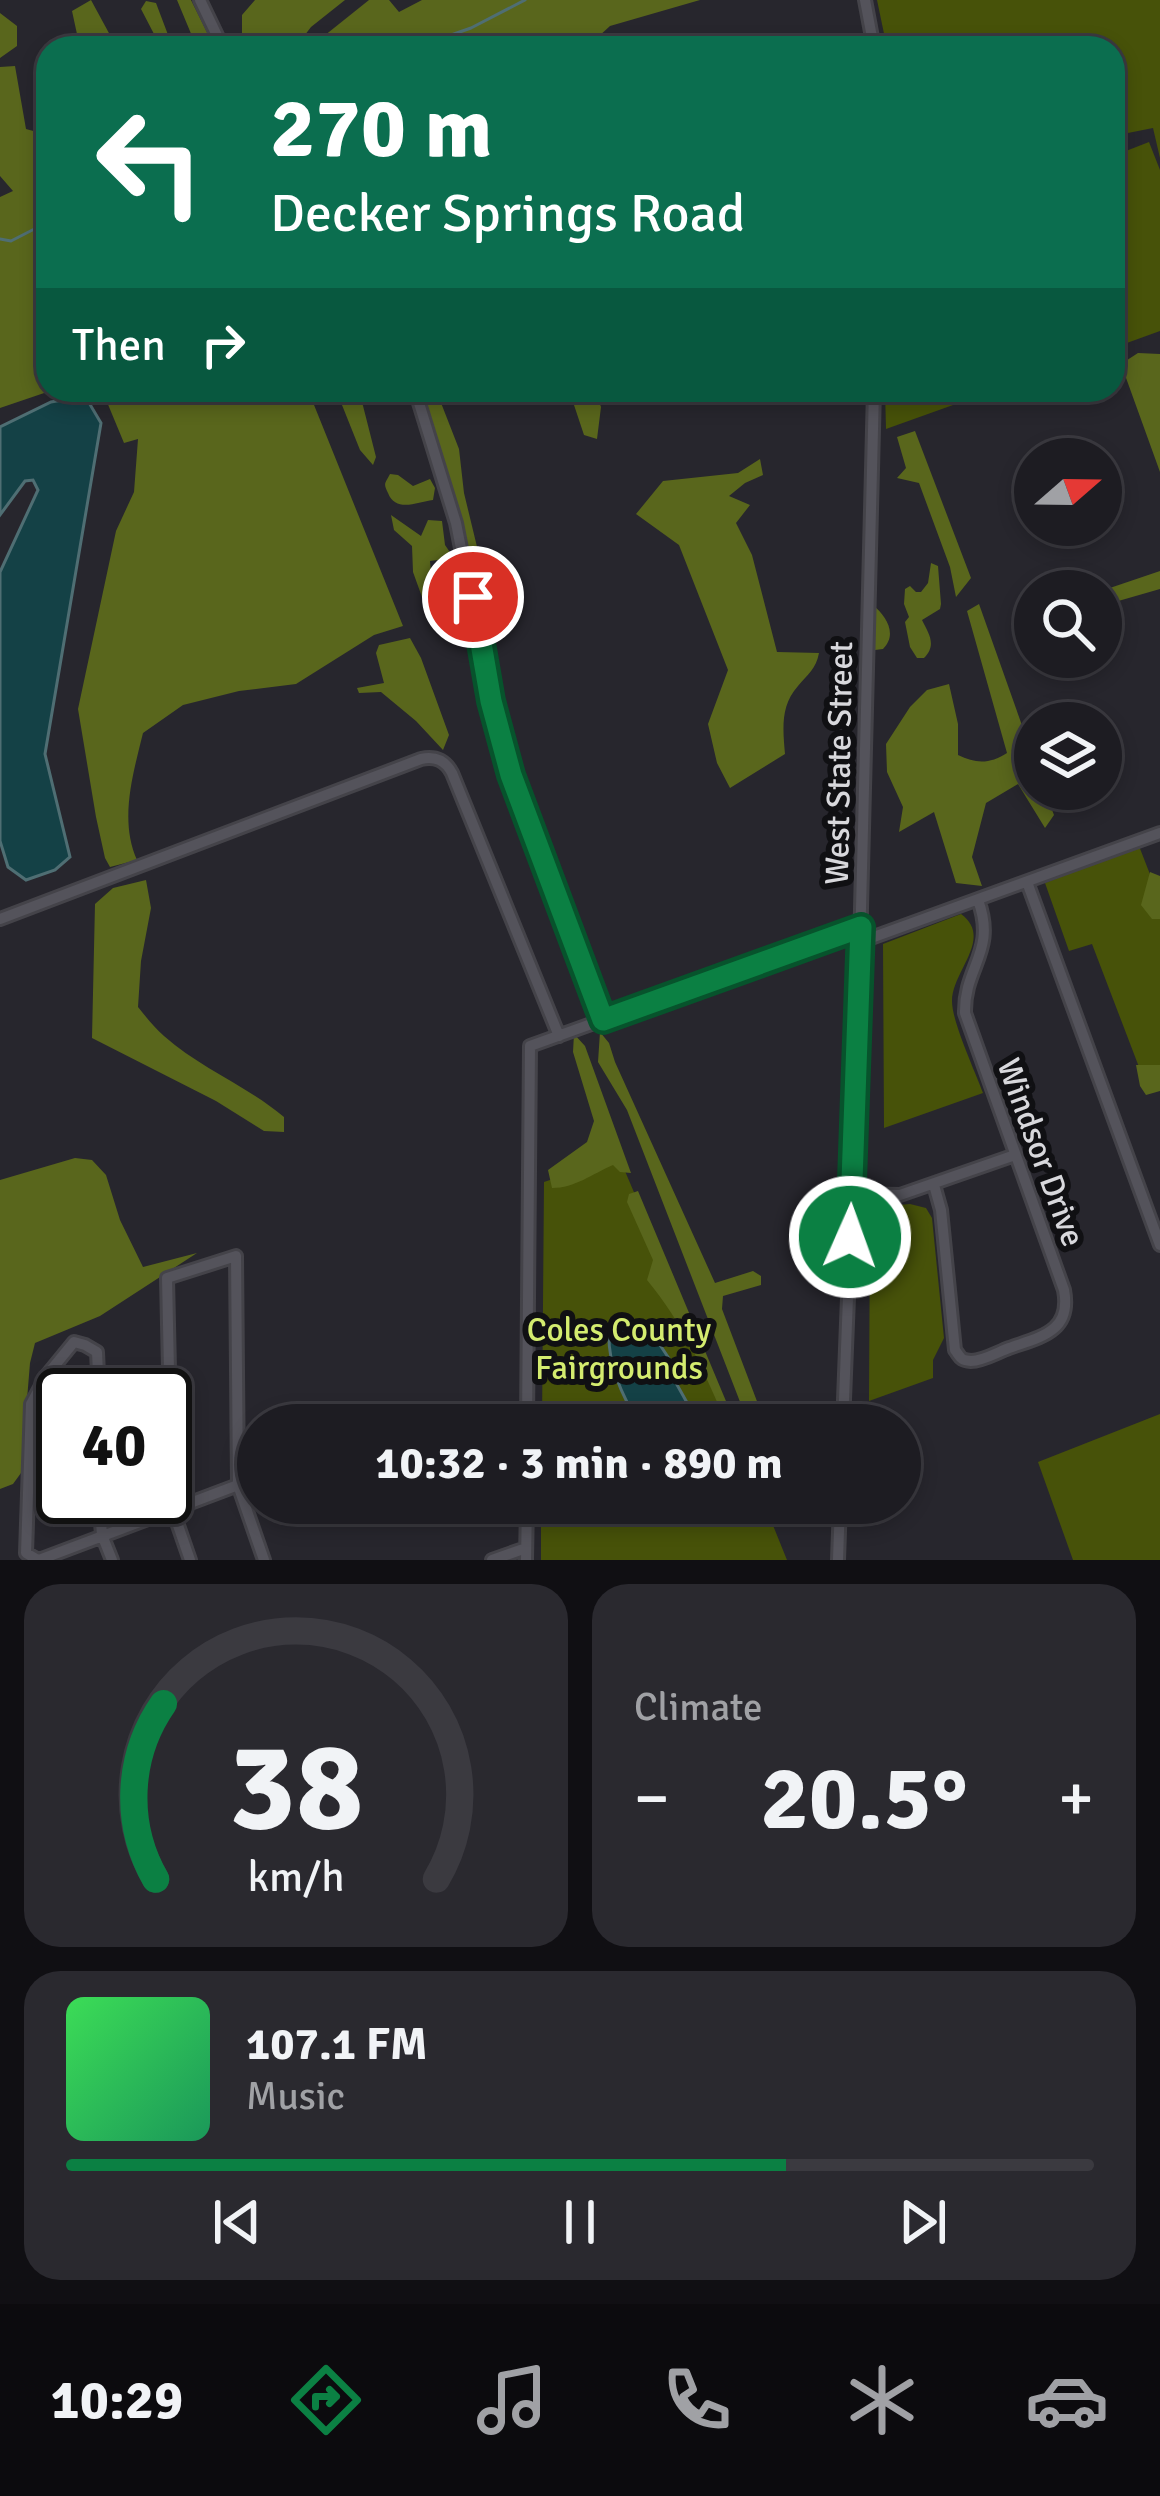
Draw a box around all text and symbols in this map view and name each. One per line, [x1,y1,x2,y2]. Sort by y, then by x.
text: 270 m [270,77,492,181]
icon: left [72,84,228,240]
text: Decker Springs Road [270,180,745,247]
icon: right [190,312,256,378]
text: Then [72,318,166,373]
north arrow [1014,438,1122,546]
map controls [1014,438,1122,810]
pin [422,546,524,648]
icon: arrive [440,564,506,630]
button: search [1014,570,1122,678]
street label: West State Street [817,641,862,885]
button: layers [1014,702,1122,810]
street label: Windsor Drive [988,1053,1094,1252]
position arrow [787,1174,913,1300]
park label: Coles County Fairgrounds [527,1310,712,1389]
speed limit sign: 40 [36,1368,192,1524]
text: 10:32 · 3 min · 890 m [375,1436,783,1491]
text: Climate [634,1683,763,1731]
text: 38 [229,1711,363,1864]
text: 20.5° [760,1743,968,1854]
text: − [634,1758,670,1839]
text: + [1058,1758,1094,1839]
text: km/h [247,1850,345,1903]
text: 107.1 FM [246,2017,428,2072]
text: Music [246,2072,345,2120]
icon: previous [204,2189,270,2255]
icon: pause [547,2189,613,2255]
icon: next [890,2189,956,2255]
icon: directions [284,2358,368,2442]
icon: music [470,2358,554,2442]
icon: phone [655,2358,739,2442]
icon: climate [840,2358,924,2442]
icon: car [1025,2358,1109,2442]
text: 10:29 [51,2367,183,2434]

